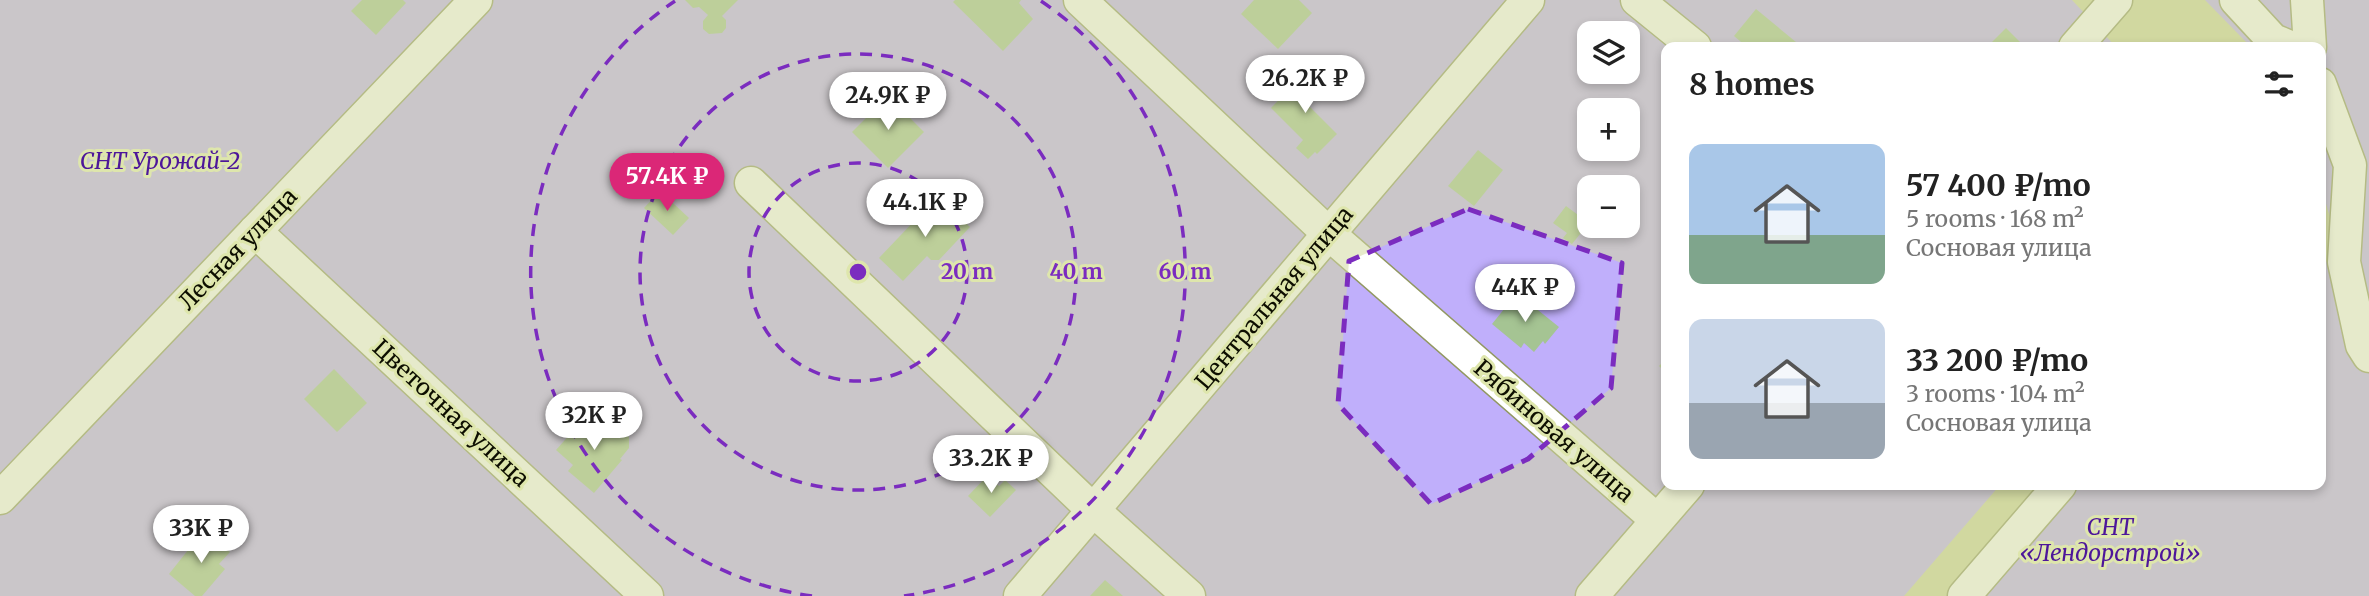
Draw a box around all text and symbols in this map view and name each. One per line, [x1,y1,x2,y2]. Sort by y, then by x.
map controls [1577,21,1640,238]
button: layers [1577,21,1640,84]
pin: 26.2K ₽ [1240,55,1370,115]
text: 26.2K ₽ [1262,63,1348,92]
text: 8 homes [1689,65,1815,103]
icon: filters [2260,65,2298,103]
pin: 24.9K ₽ [823,72,953,132]
text: 24.9K ₽ [845,80,931,109]
button: + [1577,98,1640,161]
park label: СНТ Урожай-2 [80,146,240,175]
pin: 57.4K ₽ [602,154,732,213]
text: 57.4K ₽ [625,161,709,190]
text: 57 400 ₽/mo [1906,166,2091,204]
icon: home [1745,172,1829,256]
button: − [1577,175,1640,238]
pin: 44.1K ₽ [860,180,990,239]
street label: Лесная улица [172,182,303,316]
text: 44.1K ₽ [882,187,968,216]
street label: Центральная улица [1188,200,1359,395]
text: 5 rooms · 168 m² [1906,204,2084,233]
text: Сосновая улица [1906,233,2091,262]
text: 20 m [941,258,993,285]
text: 40 m [1049,258,1103,285]
text: 60 m [1159,258,1211,285]
centre of rings [846,260,870,284]
pin: 44K ₽ [1476,264,1574,324]
text: 44K ₽ [1491,272,1559,301]
street label: Цветочная улица [367,333,536,493]
text: 33 200 ₽/mo [1906,341,2088,379]
icon: home [1745,347,1829,431]
street label: Рябиновая улица [1468,353,1640,508]
text: 3 rooms · 104 m² [1906,379,2085,408]
pin: 32K ₽ [545,392,643,452]
text: 32K ₽ [561,400,627,429]
text: Сосновая улица [1906,408,2091,437]
pin: 33.2K ₽ [926,435,1056,495]
text: 33.2K ₽ [949,443,1033,472]
pin: 33K ₽ [152,505,250,565]
park label: СНТ «Лендорстрой» [2019,512,2201,567]
text: 33K ₽ [169,513,233,542]

